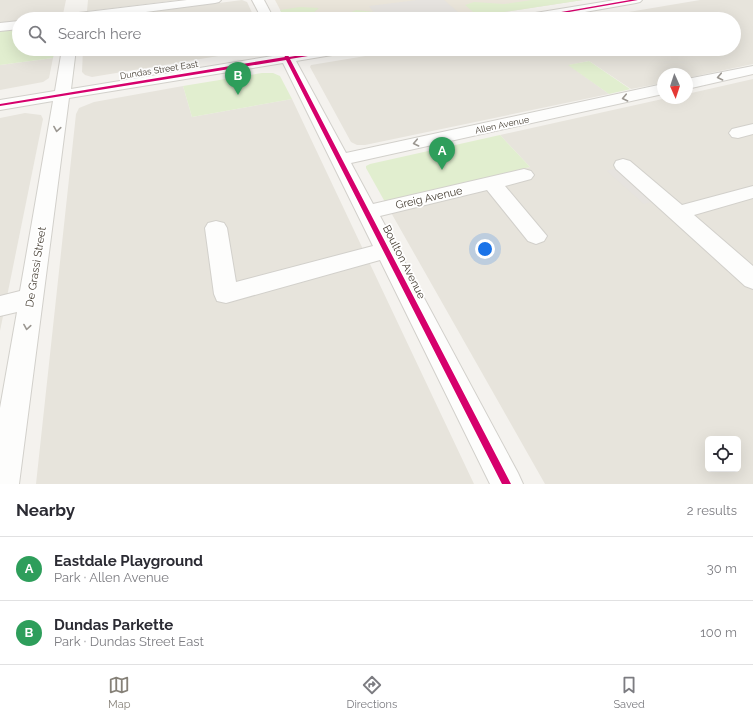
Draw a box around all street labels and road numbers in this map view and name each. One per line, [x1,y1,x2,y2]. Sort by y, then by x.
street label: Dundas Street East [119,59,199,81]
street label: Allen Avenue [474,114,531,136]
street label: Greig Avenue [394,184,464,212]
street label: Boulton Avenue [380,223,428,302]
street label: De Grassi Street [23,226,49,308]

